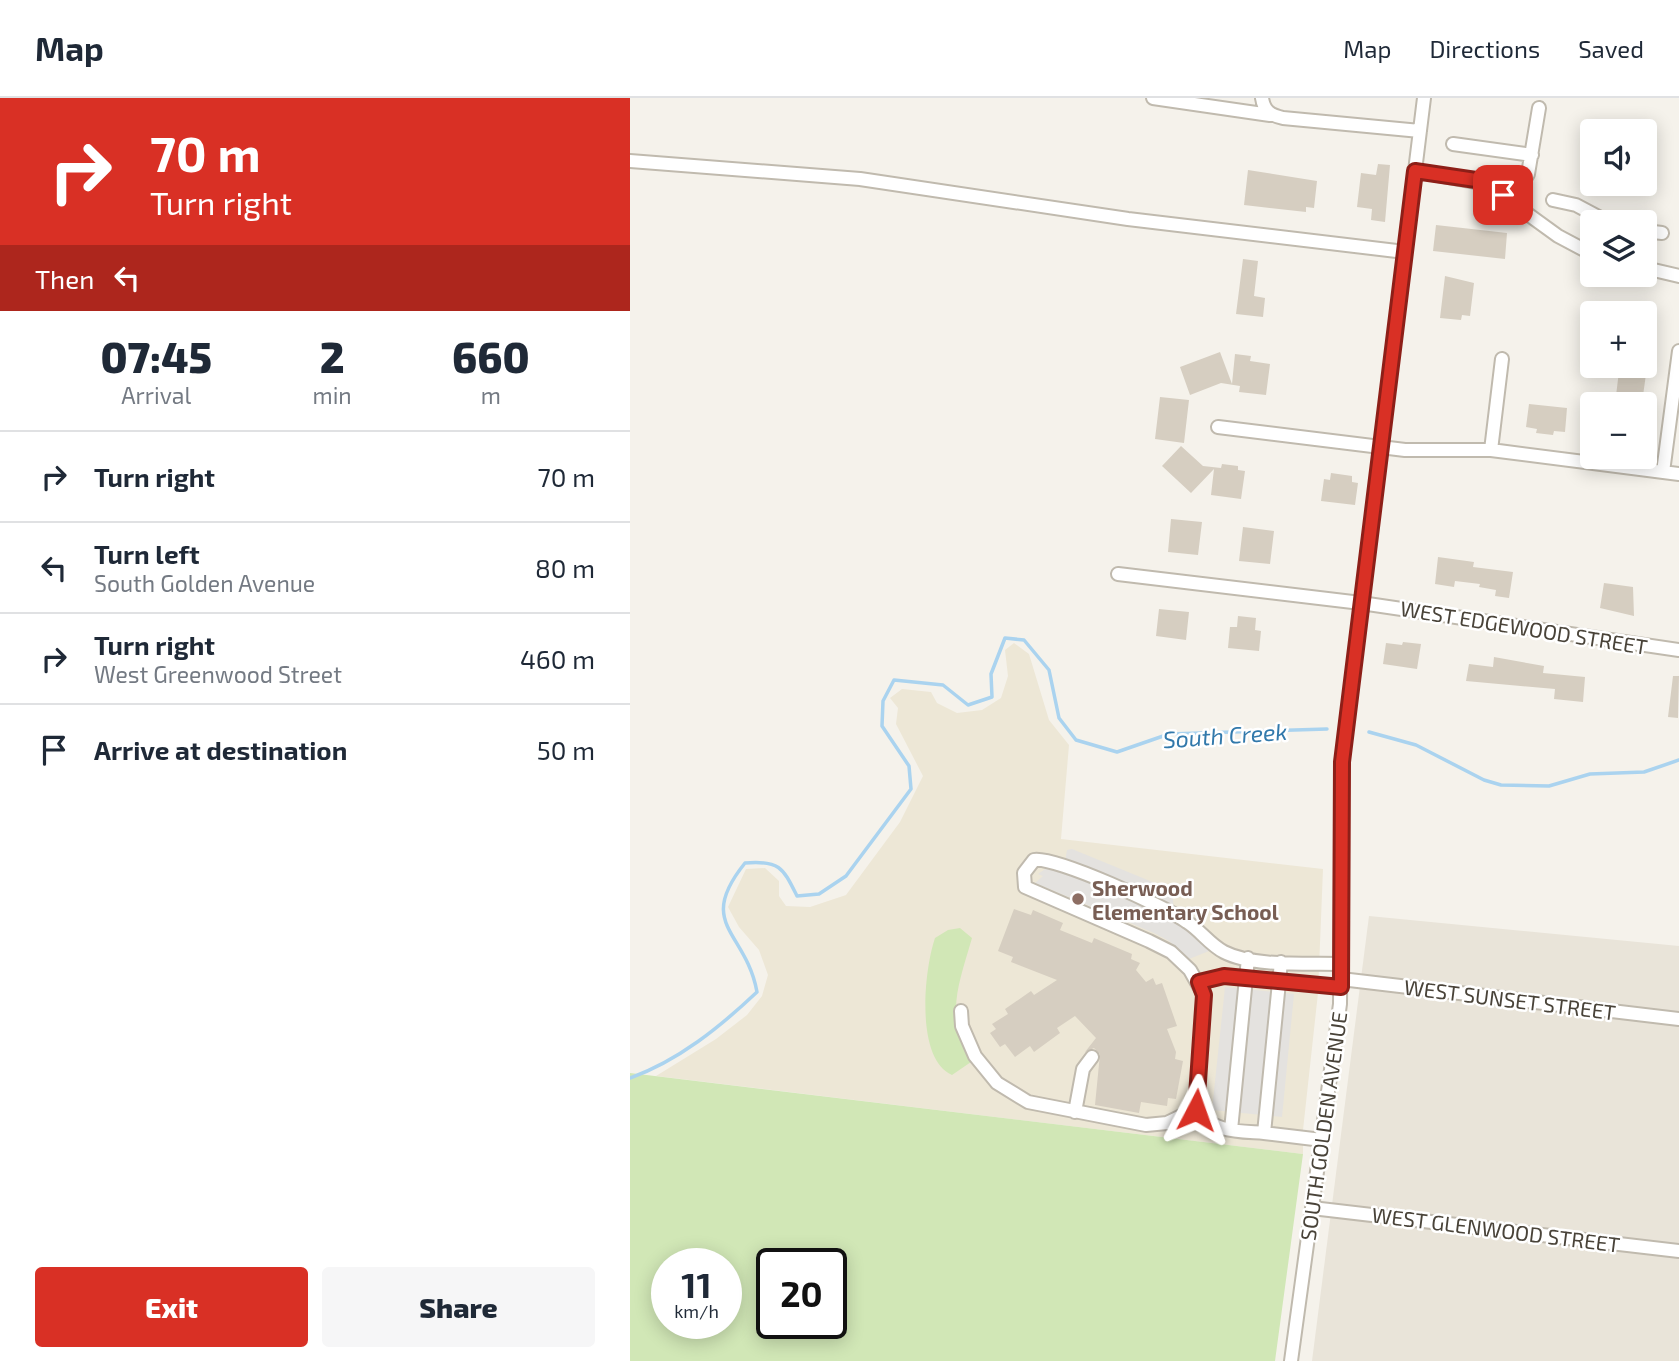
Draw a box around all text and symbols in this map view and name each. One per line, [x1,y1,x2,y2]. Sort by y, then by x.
text: Map [35,28,104,68]
text: Map [1343,34,1391,63]
text: Directions [1429,34,1540,63]
text: Saved [1578,34,1644,63]
map controls [1580,119,1657,469]
button: sound [1580,119,1657,196]
text: 70 m [150,123,261,182]
icon: right [35,126,126,217]
pin [1473,165,1533,225]
icon: arrive [1484,176,1522,214]
text: Turn right [150,183,292,221]
button: layers [1580,210,1657,287]
icon: left [108,259,146,297]
text: Then [35,263,94,294]
button: + [1580,301,1657,378]
text: 07:45 [100,331,212,381]
text: 2 [320,331,345,381]
text: 660 [452,331,530,381]
text: Arrival [121,381,191,409]
text: min [312,381,352,409]
text: m [481,381,501,409]
button: − [1580,392,1657,469]
icon: right [35,458,73,496]
text: Turn right [94,461,215,492]
text: 70 m [537,461,595,492]
text: Turn left [94,538,200,569]
icon: left [35,549,73,587]
text: 80 m [535,552,595,583]
text: South Golden Avenue [94,569,315,597]
street label: WEST EDGEWOOD STREET [1399,595,1649,659]
text: Turn right [94,629,215,660]
icon: right [35,640,73,678]
text: 460 m [520,643,595,674]
text: West Greenwood Street [94,660,342,688]
water label: South Creek [1162,717,1288,753]
icon: arrive [35,731,73,769]
text: Arrive at destination [94,734,347,765]
text: 50 m [537,734,595,765]
place label: Sherwood Elementary School [1092,875,1279,925]
marker: Sherwood Elementary School [1070,891,1086,907]
street label: WEST SUNSET STREET [1403,974,1617,1024]
street label: SOUTH GOLDEN AVENUE [1295,1010,1351,1242]
position arrow [1159,1073,1233,1147]
street label: WEST GLENWOOD STREET [1371,1201,1621,1257]
speed limit sign: 20 [756,1248,847,1339]
text: 11 [681,1263,712,1305]
button: Exit [35,1267,308,1347]
button: Share [322,1267,595,1347]
text: km/h [674,1300,719,1322]

